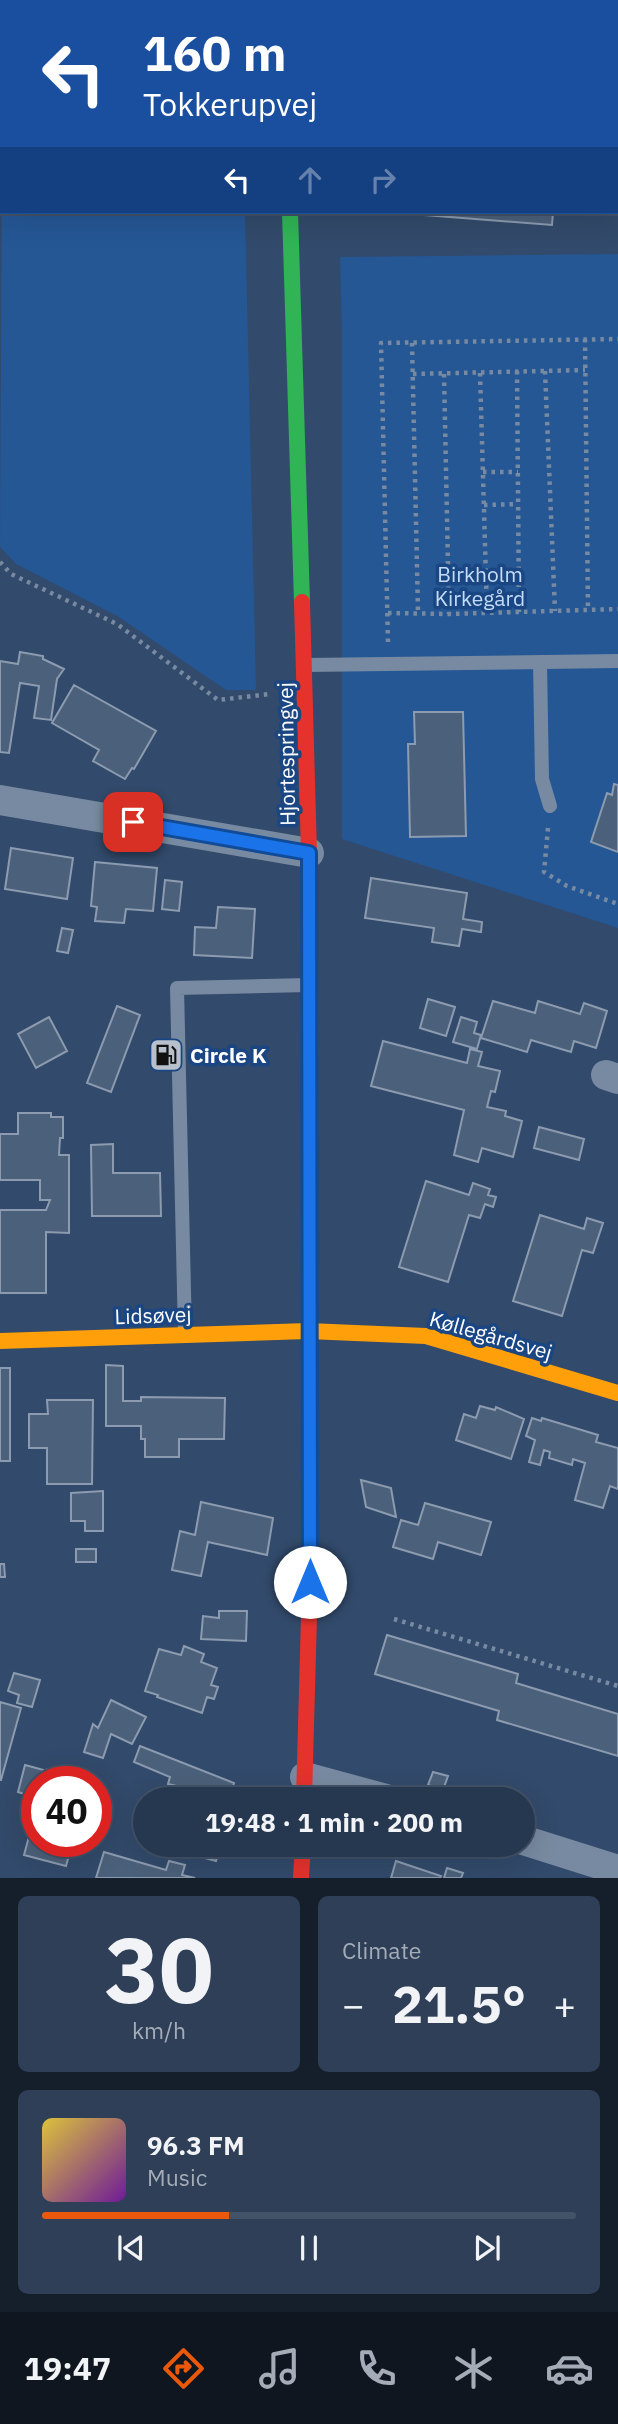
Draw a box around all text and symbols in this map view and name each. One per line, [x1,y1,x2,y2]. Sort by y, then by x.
text: 160 m [143,21,287,84]
icon: left [28,28,119,119]
text: Tokkerupvej [143,83,317,125]
icon: left [218,161,256,199]
icon: ahead [291,161,329,199]
icon: right [364,161,402,199]
park label: Birkholm Kirkegård [435,560,525,612]
street label: Hjortespringvej [271,682,301,826]
pin [103,792,163,852]
icon: arrive [114,803,152,841]
fuel station icon: Circle K [147,1036,185,1074]
place label: Circle K [190,1041,267,1069]
street label: Lidsøvej [114,1300,192,1330]
street label: Køllegårdsvej [426,1304,556,1366]
position arrow [273,1545,347,1619]
speed limit sign: 40 [21,1766,112,1857]
text: 19:48 · 1 min · 200 m [205,1805,463,1839]
text: 30 [104,1910,214,2028]
text: Climate [342,1935,421,1965]
text: 21.5° [392,1970,526,2037]
text: − [342,1980,365,2029]
text: + [553,1980,576,2029]
text: km/h [132,2015,186,2045]
text: 96.3 FM [147,2128,245,2162]
text: Music [147,2162,207,2192]
icon: previous [112,2229,150,2267]
icon: pause [290,2229,328,2267]
icon: next [468,2229,506,2267]
icon: directions [159,2344,208,2393]
icon: music [255,2344,304,2393]
icon: phone [352,2344,401,2393]
icon: climate [449,2344,498,2393]
icon: car [545,2344,594,2393]
text: 19:47 [24,2347,111,2389]

